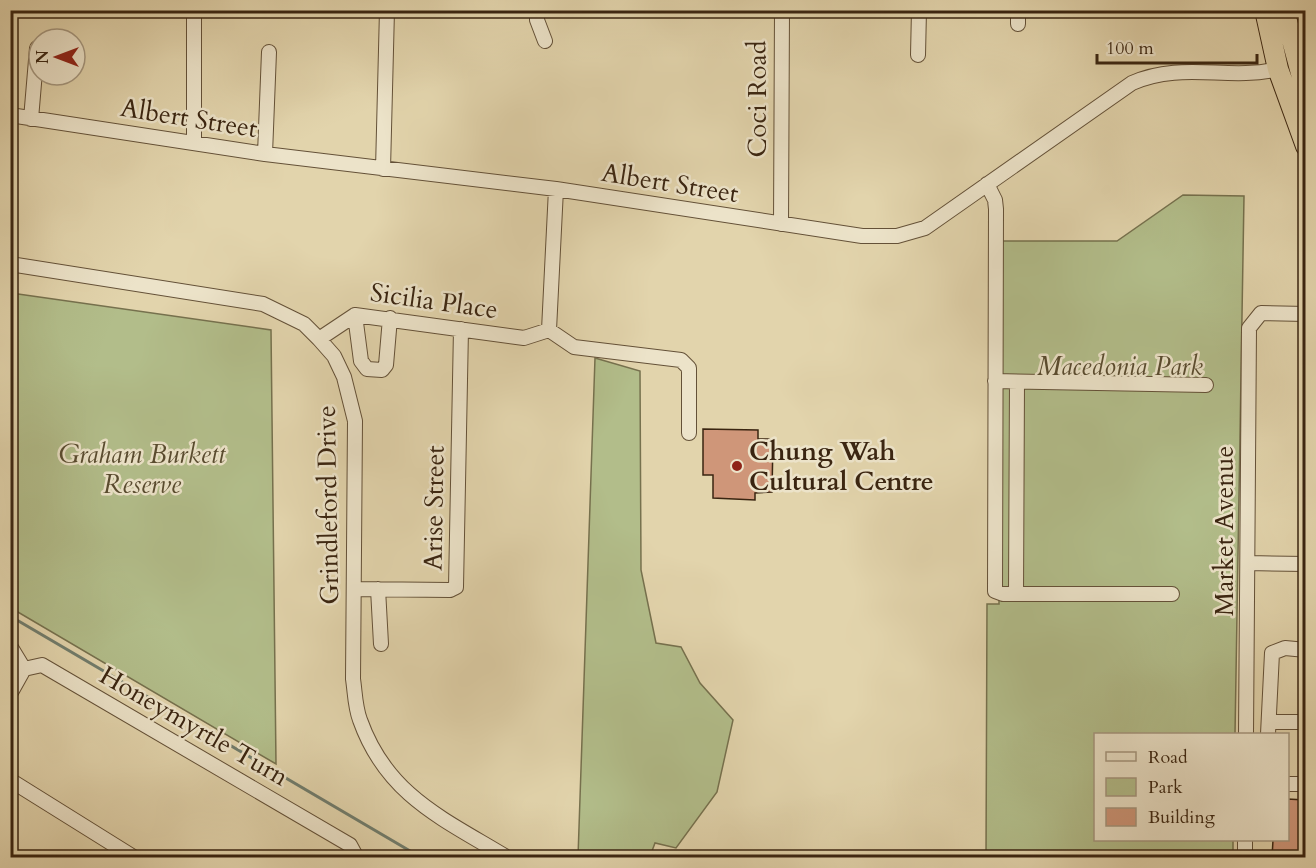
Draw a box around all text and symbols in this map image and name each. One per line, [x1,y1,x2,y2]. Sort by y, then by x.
north arrow [27,27,87,87]
scale bar [1097,27,1258,65]
text: 100 m [1106,36,1154,61]
street label: Coci Road [740,40,775,158]
text: N [32,50,54,64]
street label: Albert Street [118,90,260,146]
street label: Albert Street [599,155,741,211]
street label: Sicilia Place [368,275,500,327]
park label: Macedonia Park [1037,349,1203,384]
street label: Grindleford Drive [309,405,347,605]
place label: Chung Wah Cultural Centre [749,434,934,499]
park label: Graham Burkett Reserve [59,437,226,502]
street label: Arise Street [415,445,453,571]
street label: Market Avenue [1207,446,1242,616]
marker: Chung Wah Cultural Centre [730,459,744,473]
street label: Honeymyrtle Turn [93,658,295,794]
legend [1094,733,1289,841]
text: Road [1148,745,1188,770]
text: Park [1148,775,1183,800]
text: Building [1148,805,1216,830]

